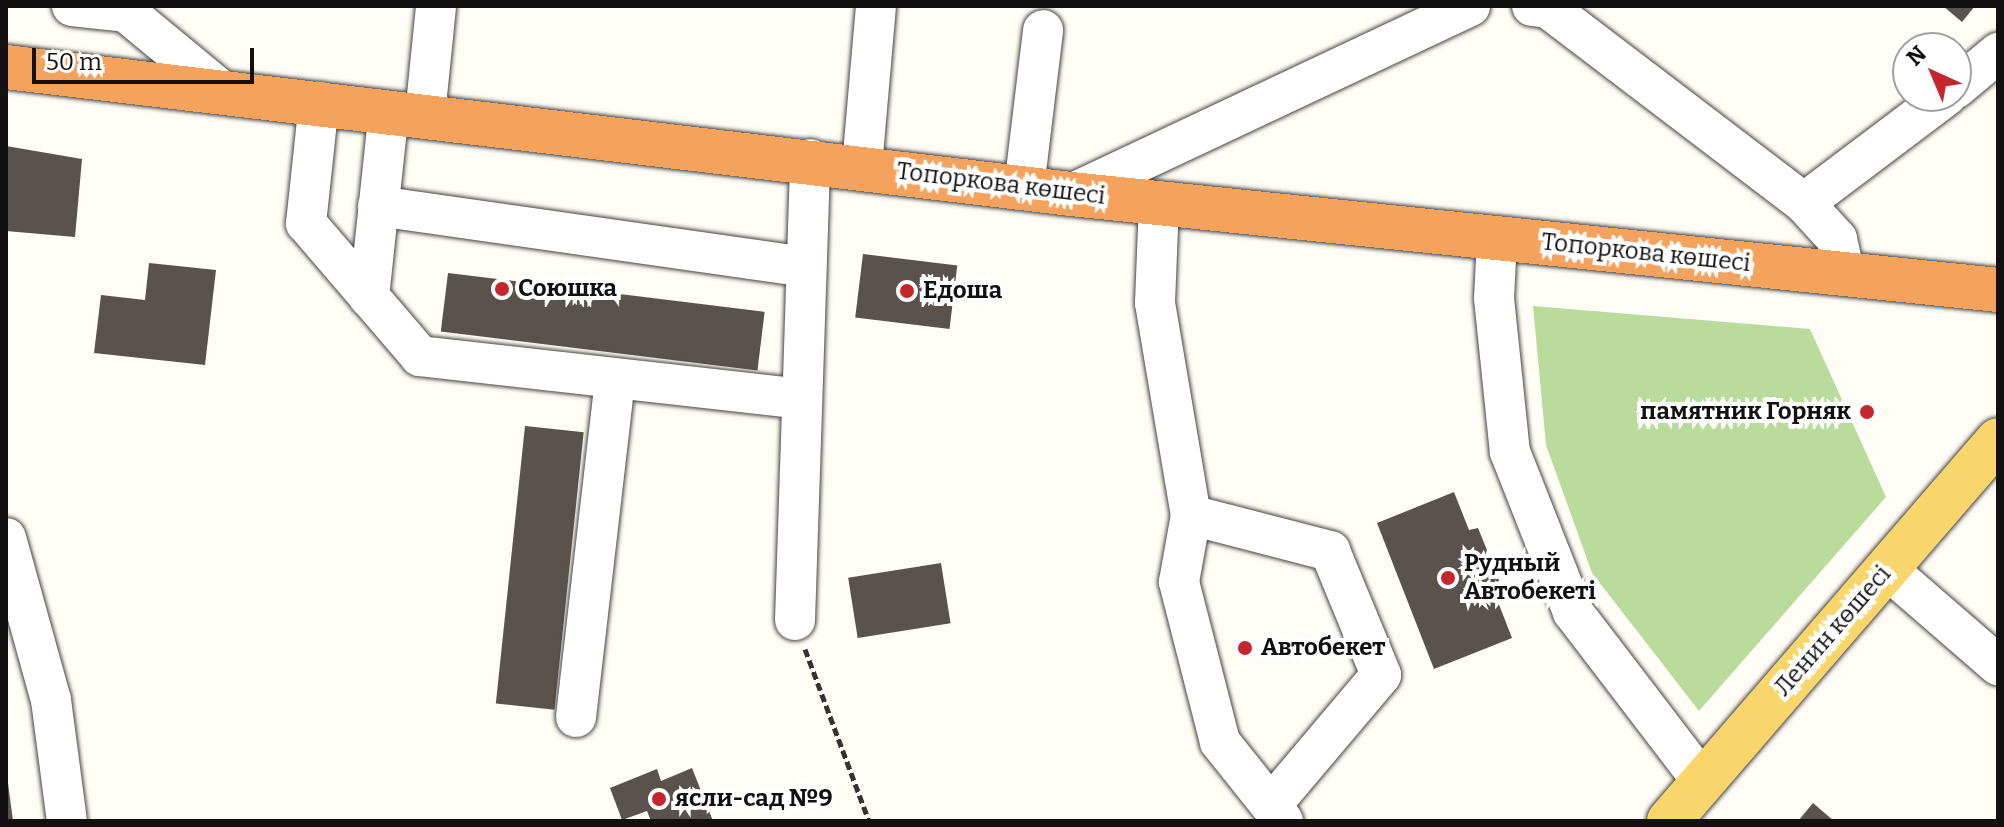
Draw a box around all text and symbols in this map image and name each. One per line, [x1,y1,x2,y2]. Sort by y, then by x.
scale bar [36,32,258,82]
north arrow [1892,32,1972,112]
text: N [1901,40,1932,71]
text: 50 m [46,48,102,76]
street label: Топоркова көшесі [895,157,1107,211]
street label: Топоркова көшесі [1540,228,1752,278]
place label: Союшка [518,275,617,303]
place label: Едоша [923,277,1002,305]
marker: Союшка [493,280,511,298]
marker: Едоша [898,282,916,300]
place label: памятник Горняк [1640,398,1851,426]
marker: памятник Горняк [1858,403,1876,421]
place label: Рудный Автобекеті [1464,550,1596,606]
street label: Ленин көшесі [1769,560,1897,702]
marker: Рудный Автобекеті [1439,569,1457,587]
place label: Автобекет [1261,634,1385,662]
marker: Автобекет [1236,639,1254,657]
place label: ясли-сад №9 [675,785,833,813]
marker: ясли-сад №9 [650,790,668,808]

